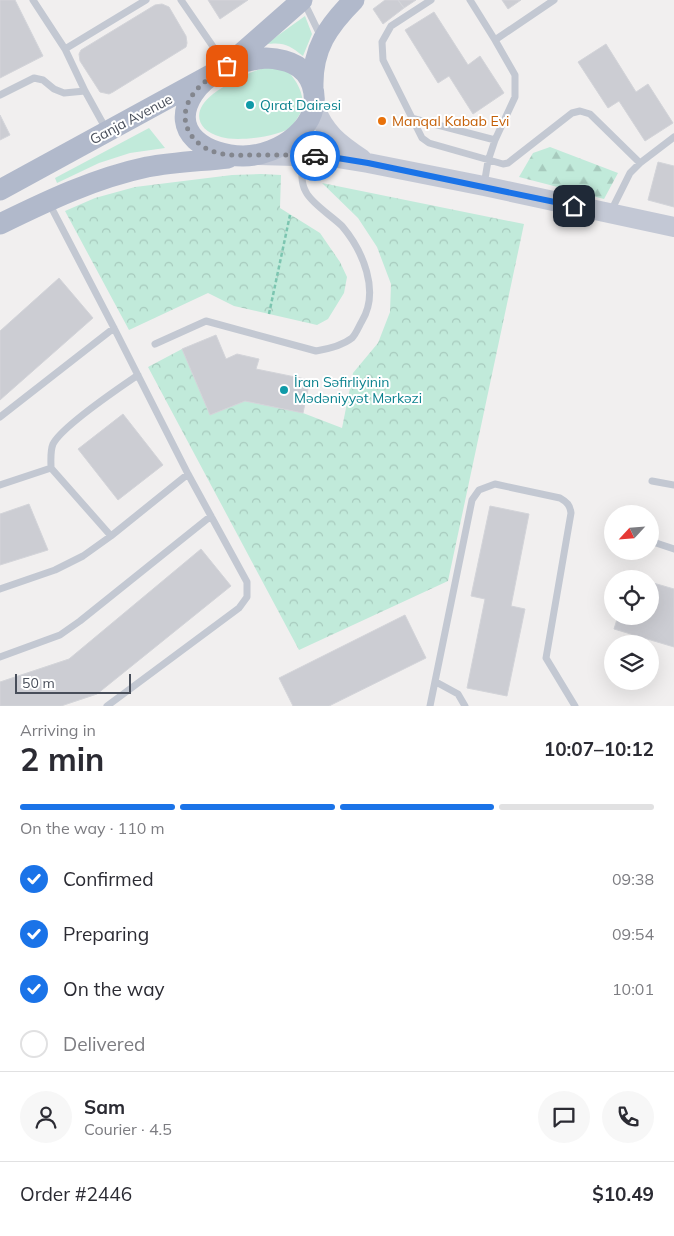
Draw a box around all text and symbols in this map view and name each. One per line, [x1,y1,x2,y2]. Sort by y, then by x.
pin [206,45,248,87]
icon: bag [213,52,241,80]
street label: Ganja Avenue [87,90,175,148]
place label: Qırat Dairəsi [260,96,341,114]
marker: Qırat Dairəsi [244,99,256,111]
place label: Manqal Kabab Evi [392,112,509,130]
marker: Manqal Kabab Evi [376,115,388,127]
courier [290,131,340,181]
icon: car [301,142,329,170]
pin [553,185,595,227]
icon: home [560,192,588,220]
place label: İran Səfirliyinin Mədəniyyət Mərkəzi [294,373,422,407]
marker: İran Səfirliyinin Mədəniyyət Mərkəzi [278,384,290,396]
north arrow [604,505,659,560]
map controls [604,505,659,690]
button: locate [604,570,659,625]
button: layers [604,635,659,690]
scale bar [15,671,131,694]
text: 50 m [22,674,55,692]
text: Arriving in [20,720,96,740]
text: 10:07–10:12 [544,737,654,761]
text: 2 min [20,739,104,779]
text: On the way · 110 m [20,818,165,838]
icon: check [20,865,48,893]
text: Confirmed [63,867,154,891]
text: 09:38 [612,869,654,889]
icon: check [20,920,48,948]
text: Preparing [63,922,149,946]
text: 09:54 [612,924,654,944]
icon: check [20,975,48,1003]
text: On the way [63,977,165,1001]
text: 10:01 [612,979,654,999]
text: Delivered [63,1032,145,1056]
button: person [20,1091,72,1143]
button: chat [538,1091,590,1143]
button: phone [602,1091,654,1143]
text: Sam [84,1095,125,1119]
text: Courier · 4.5 [84,1119,172,1139]
text: Order #2446 [20,1182,132,1206]
text: $10.49 [592,1182,654,1206]

